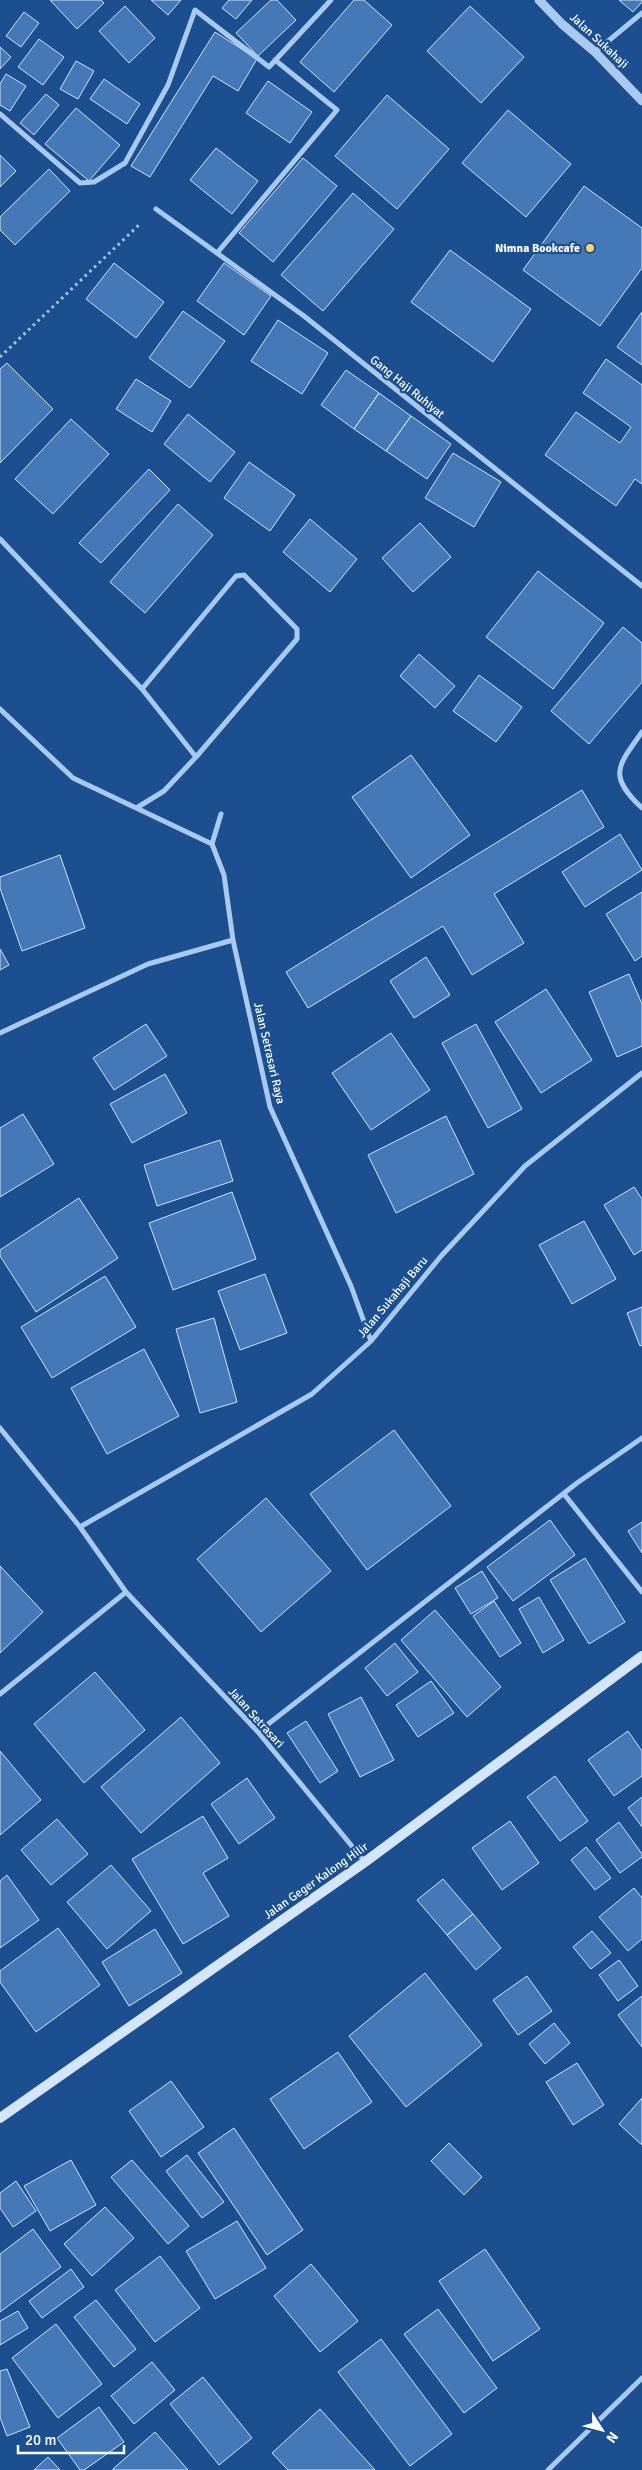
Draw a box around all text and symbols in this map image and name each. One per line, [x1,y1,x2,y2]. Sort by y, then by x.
street label: Jalan Sukahaji [567,10,631,72]
place label: Nimna Bookcafe [495,241,580,256]
marker: Nimna Bookcafe [584,242,596,254]
street label: Gang Haji Ruhiyat [367,352,447,422]
street label: Jalan Setrasari Raya [250,1001,288,1105]
street label: Jalan Sukahaji Baru [355,1253,431,1341]
street label: Jalan Setrasari [225,1685,287,1751]
street label: Jalan Geger Kalong Hilir [261,1839,372,1923]
north arrow [577,2405,627,2455]
scale bar [18,2422,124,2454]
text: N [602,2428,622,2446]
text: 20 m [25,2431,56,2449]

